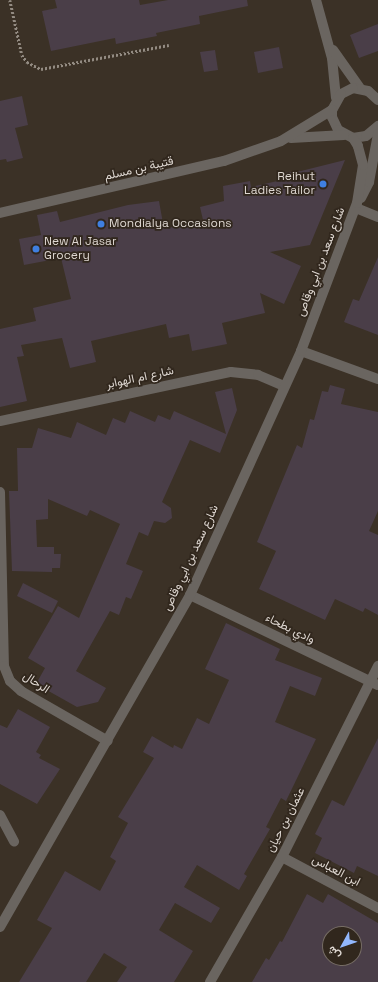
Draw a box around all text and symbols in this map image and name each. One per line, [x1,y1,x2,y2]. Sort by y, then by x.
street label: قتيبة بن مسلم [103,154,175,184]
place label: Reihut Ladies Tailor [244,170,315,198]
marker: Reihut Ladies Tailor [318,179,328,189]
street label: شارع سعد بن ابي وقاص [294,205,348,319]
place label: Mondialya Occasions [109,217,232,231]
marker: Mondialya Occasions [96,219,106,229]
place label: New Al Jasar Grocery [44,235,117,263]
marker: New Al Jasar Grocery [31,244,41,254]
street label: شارع ام الهوابر [105,364,175,392]
street label: شارع سعد بن ابي وقاص [160,503,222,613]
street label: وادي بطحاء [263,611,317,647]
street label: الرحال [20,669,52,697]
street label: عثمان بن حيان [264,785,308,855]
street label: ابن العباس [309,852,363,890]
north arrow [322,926,362,966]
text: ش [324,944,343,963]

